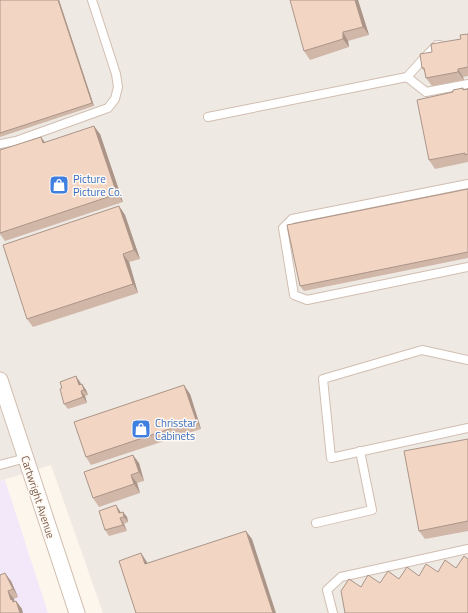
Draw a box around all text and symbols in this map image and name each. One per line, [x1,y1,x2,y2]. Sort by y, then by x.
place label: Picture Picture Co. [73,171,122,200]
shop icon: Picture Picture Co. [48,174,70,196]
place label: Chrisstar Cabinets [155,415,197,444]
shop icon: Chrisstar Cabinets [130,418,152,440]
street label: Cartwright Avenue [17,454,59,541]

